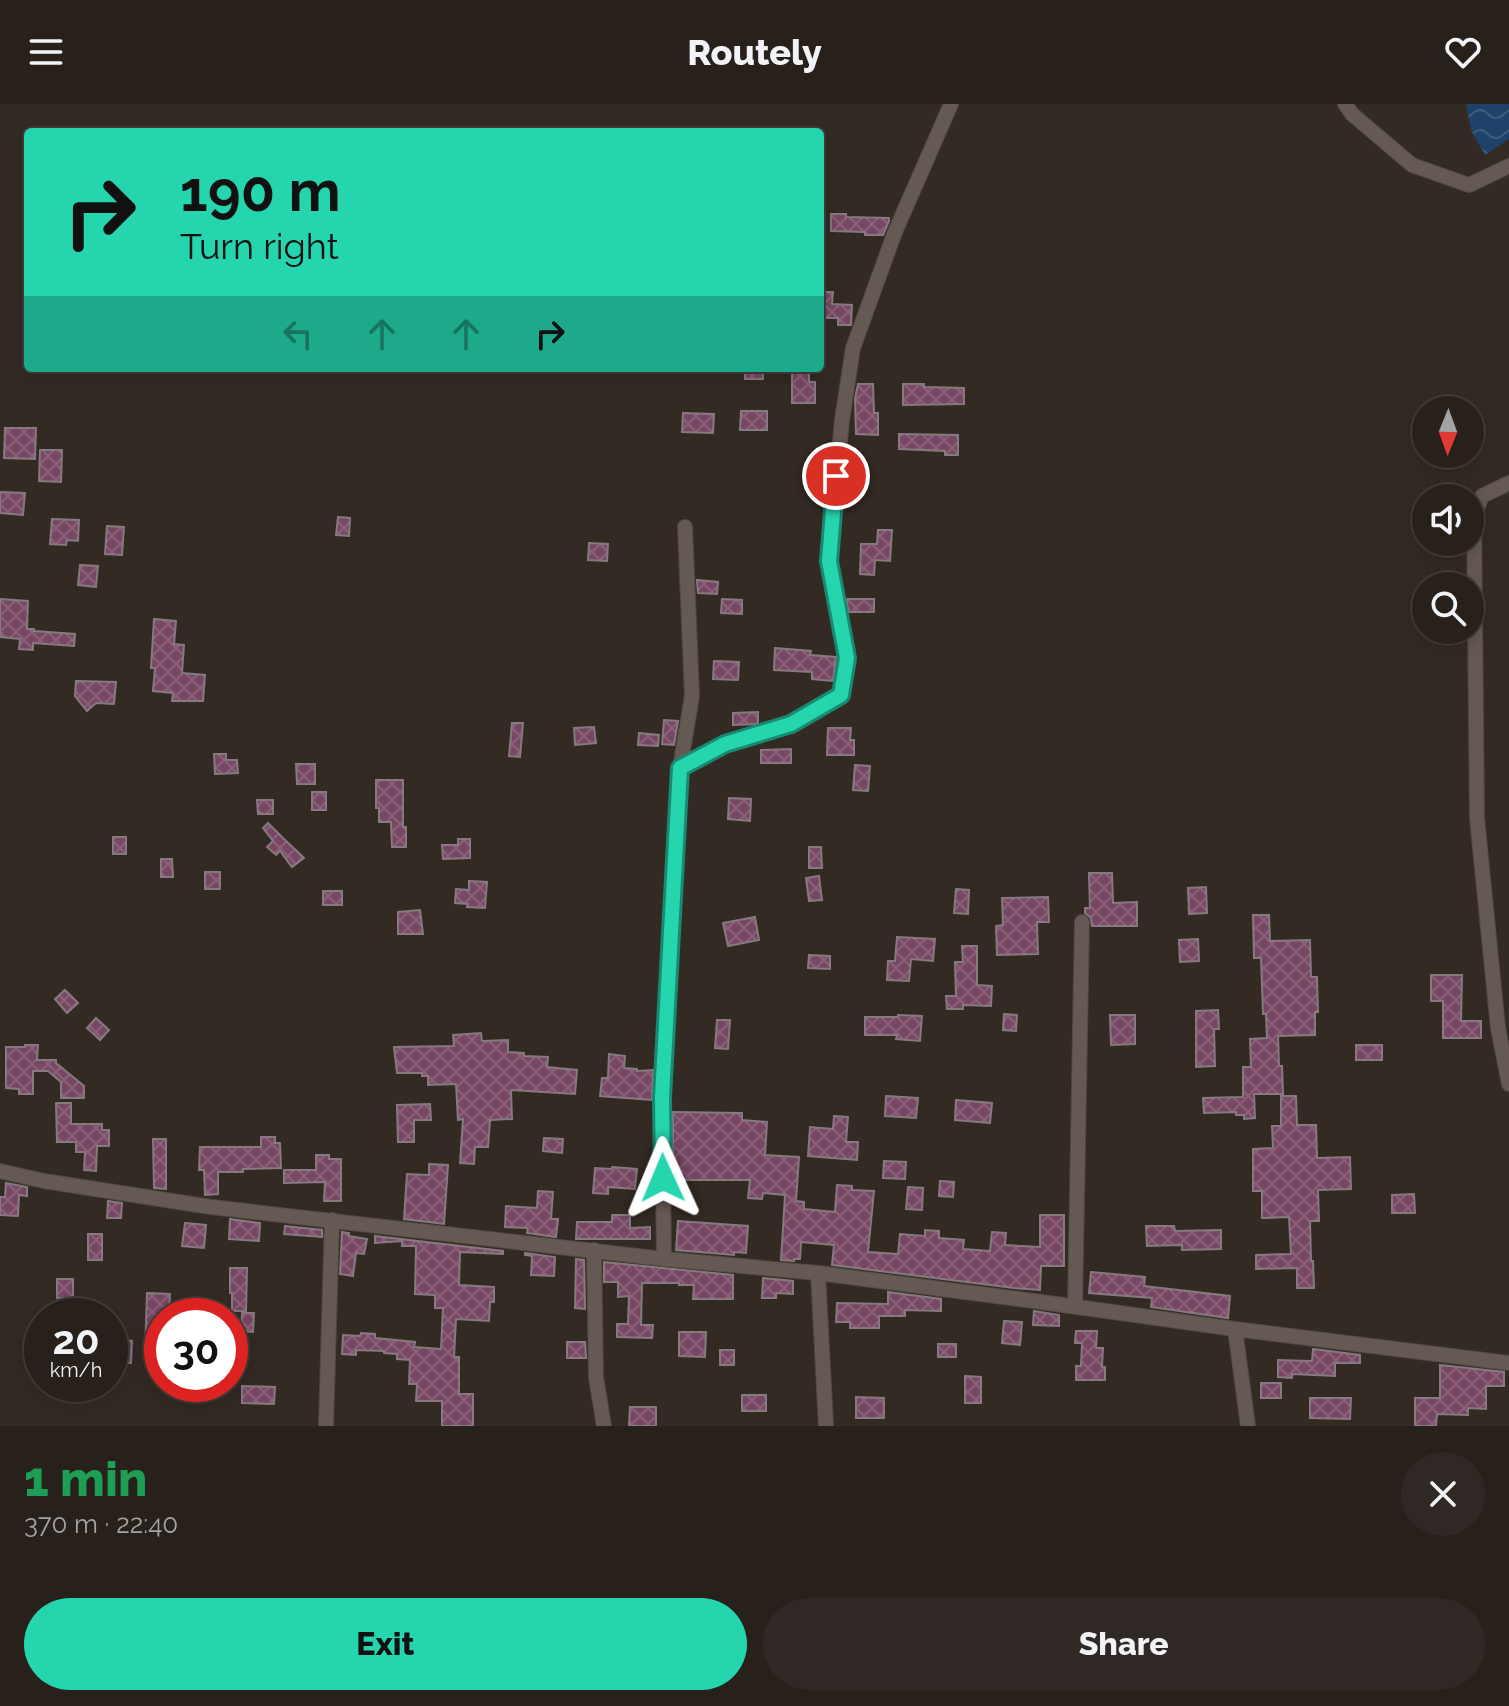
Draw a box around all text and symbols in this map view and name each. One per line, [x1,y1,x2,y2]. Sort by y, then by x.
icon: menu [24,30,68,74]
icon: heart [1441,30,1485,74]
text: Routely [687,31,822,73]
text: 190 m [180,158,341,224]
icon: right [48,160,152,264]
text: Turn right [180,225,339,267]
icon: left [276,312,320,356]
icon: ahead [360,312,404,356]
icon: ahead [444,312,488,356]
icon: right [528,312,572,356]
north arrow [1412,396,1484,468]
map controls [1412,396,1484,644]
pin [802,442,870,510]
icon: arrive [814,454,858,498]
button: sound [1412,484,1484,556]
button: search [1412,572,1484,644]
position arrow [621,1136,705,1220]
speed limit sign: 30 [144,1298,248,1402]
text: 20 [52,1316,100,1363]
text: km/h [50,1358,102,1382]
text: 1 min [24,1451,147,1507]
button: close [1401,1452,1485,1536]
text: 370 m · 22:40 [24,1509,178,1539]
button: Exit [24,1598,747,1690]
button: Share [763,1598,1485,1690]

